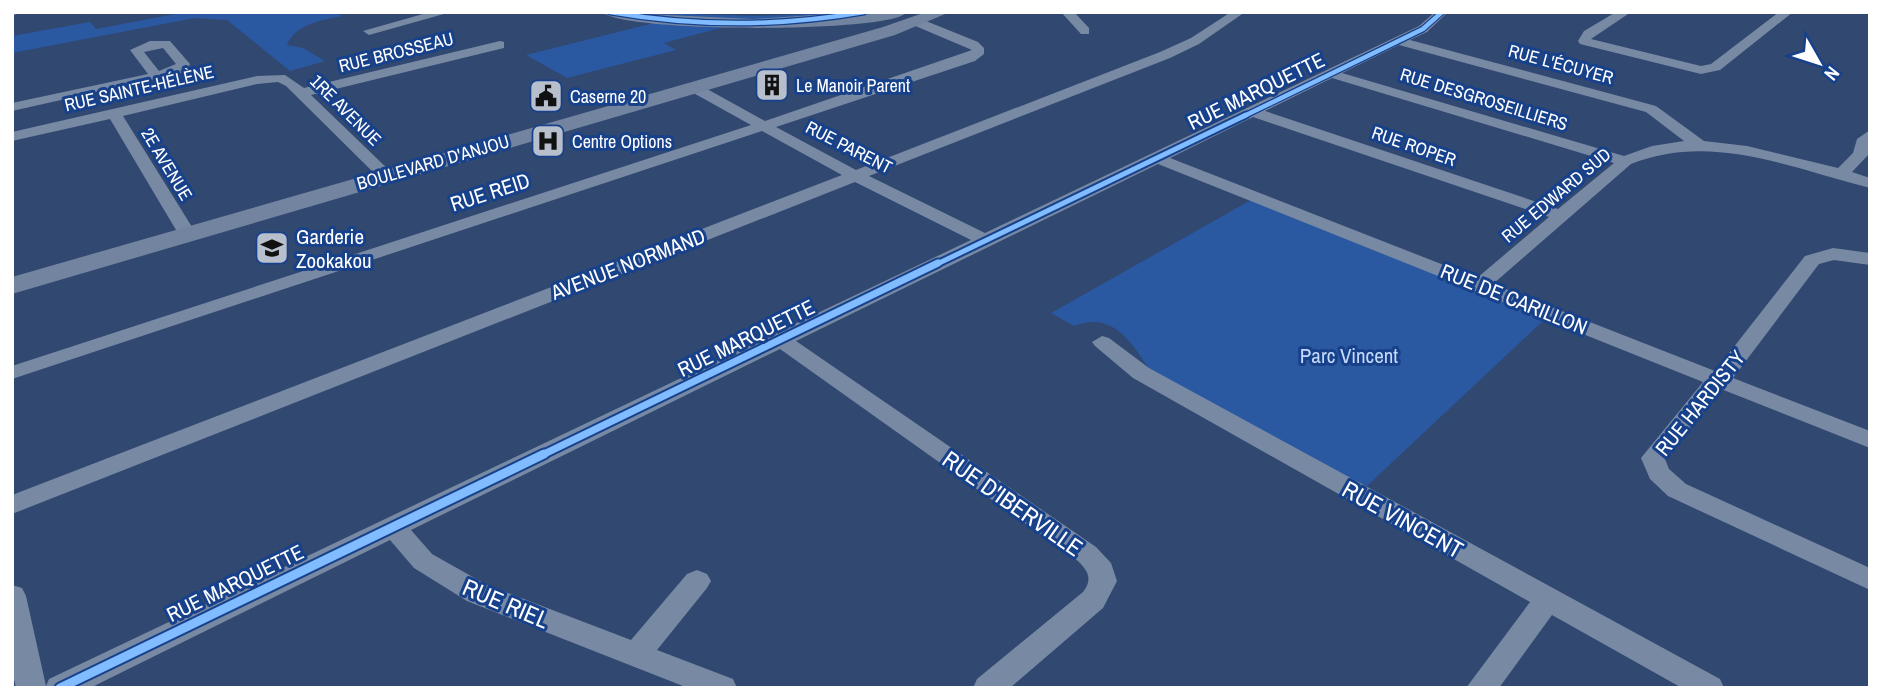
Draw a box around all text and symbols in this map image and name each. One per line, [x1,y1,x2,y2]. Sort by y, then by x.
street label: RUE BROSSEAU [336,26,456,78]
north arrow [1784,28,1854,98]
street label: RUE L'ÉCUYER [1506,38,1617,90]
street label: RUE MARQUETTE [1183,45,1329,137]
street label: RUE SAINTE-HÉLÈNE [62,59,216,117]
text: N [1819,61,1846,86]
street label: RUE DESGROSEILLIERS [1397,62,1571,136]
building icon: Le Manoir Parent [753,66,791,104]
street label: 1RE AVENUE [305,69,387,151]
place label: Le Manoir Parent [796,73,910,98]
public building icon: Caserne 20 [527,77,565,115]
place label: Caserne 20 [570,84,646,109]
street label: RUE PARENT [801,115,897,179]
street label: RUE ROPER [1368,120,1460,172]
hospital icon: Centre Options [529,122,567,160]
street label: 2E AVENUE [135,123,199,205]
street label: BOULEVARD D'ANJOU [354,128,512,196]
place label: Centre Options [572,129,672,154]
street label: RUE EDWARD SUD [1496,142,1616,248]
street label: RUE REID [446,165,534,219]
street label: AVENUE NORMAND [546,221,709,307]
place label: Garderie Zookakou [296,222,372,275]
school or university icon: Garderie Zookakou [253,229,291,267]
street label: RUE DE CARILLON [1436,256,1592,342]
street label: RUE MARQUETTE [673,292,819,384]
park label: Parc Vincent [1300,341,1398,370]
street label: RUE HARDISTY [1648,344,1752,462]
street label: RUE D'IBERVILLE [937,443,1089,563]
street label: RUE VINCENT [1337,473,1469,565]
street label: RUE MARQUETTE [162,537,308,629]
street label: RUE RIEL [458,571,554,635]

